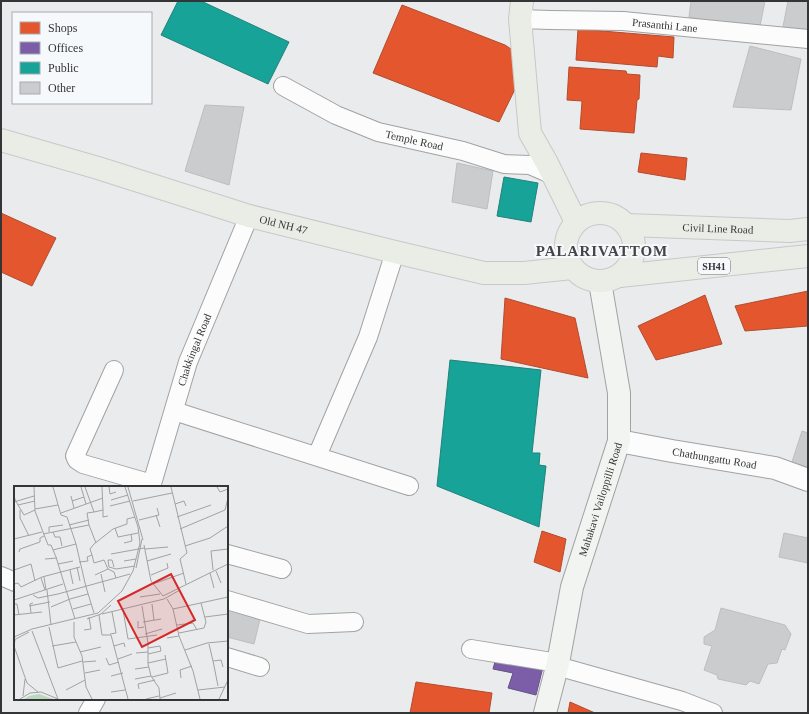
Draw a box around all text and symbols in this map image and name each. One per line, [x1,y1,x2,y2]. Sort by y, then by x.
legend [12,12,152,104]
street label: Prasanthi Lane [631,16,698,34]
text: Shops [48,21,78,35]
text: Offices [48,41,83,55]
text: Public [48,61,79,75]
text: Other [48,81,75,95]
street label: Temple Road [384,128,445,153]
street label: Old NH 47 [258,213,309,236]
street label: Civil Line Road [682,221,754,236]
district label: PALARIVATTOM [536,243,668,259]
road number: SH41 [698,258,730,274]
street label: Chakkingal Road [175,311,214,387]
street label: Mahakavi Vailoppilli Road [576,440,624,558]
street label: Chathungattu Road [671,445,758,471]
inset map [14,486,228,700]

